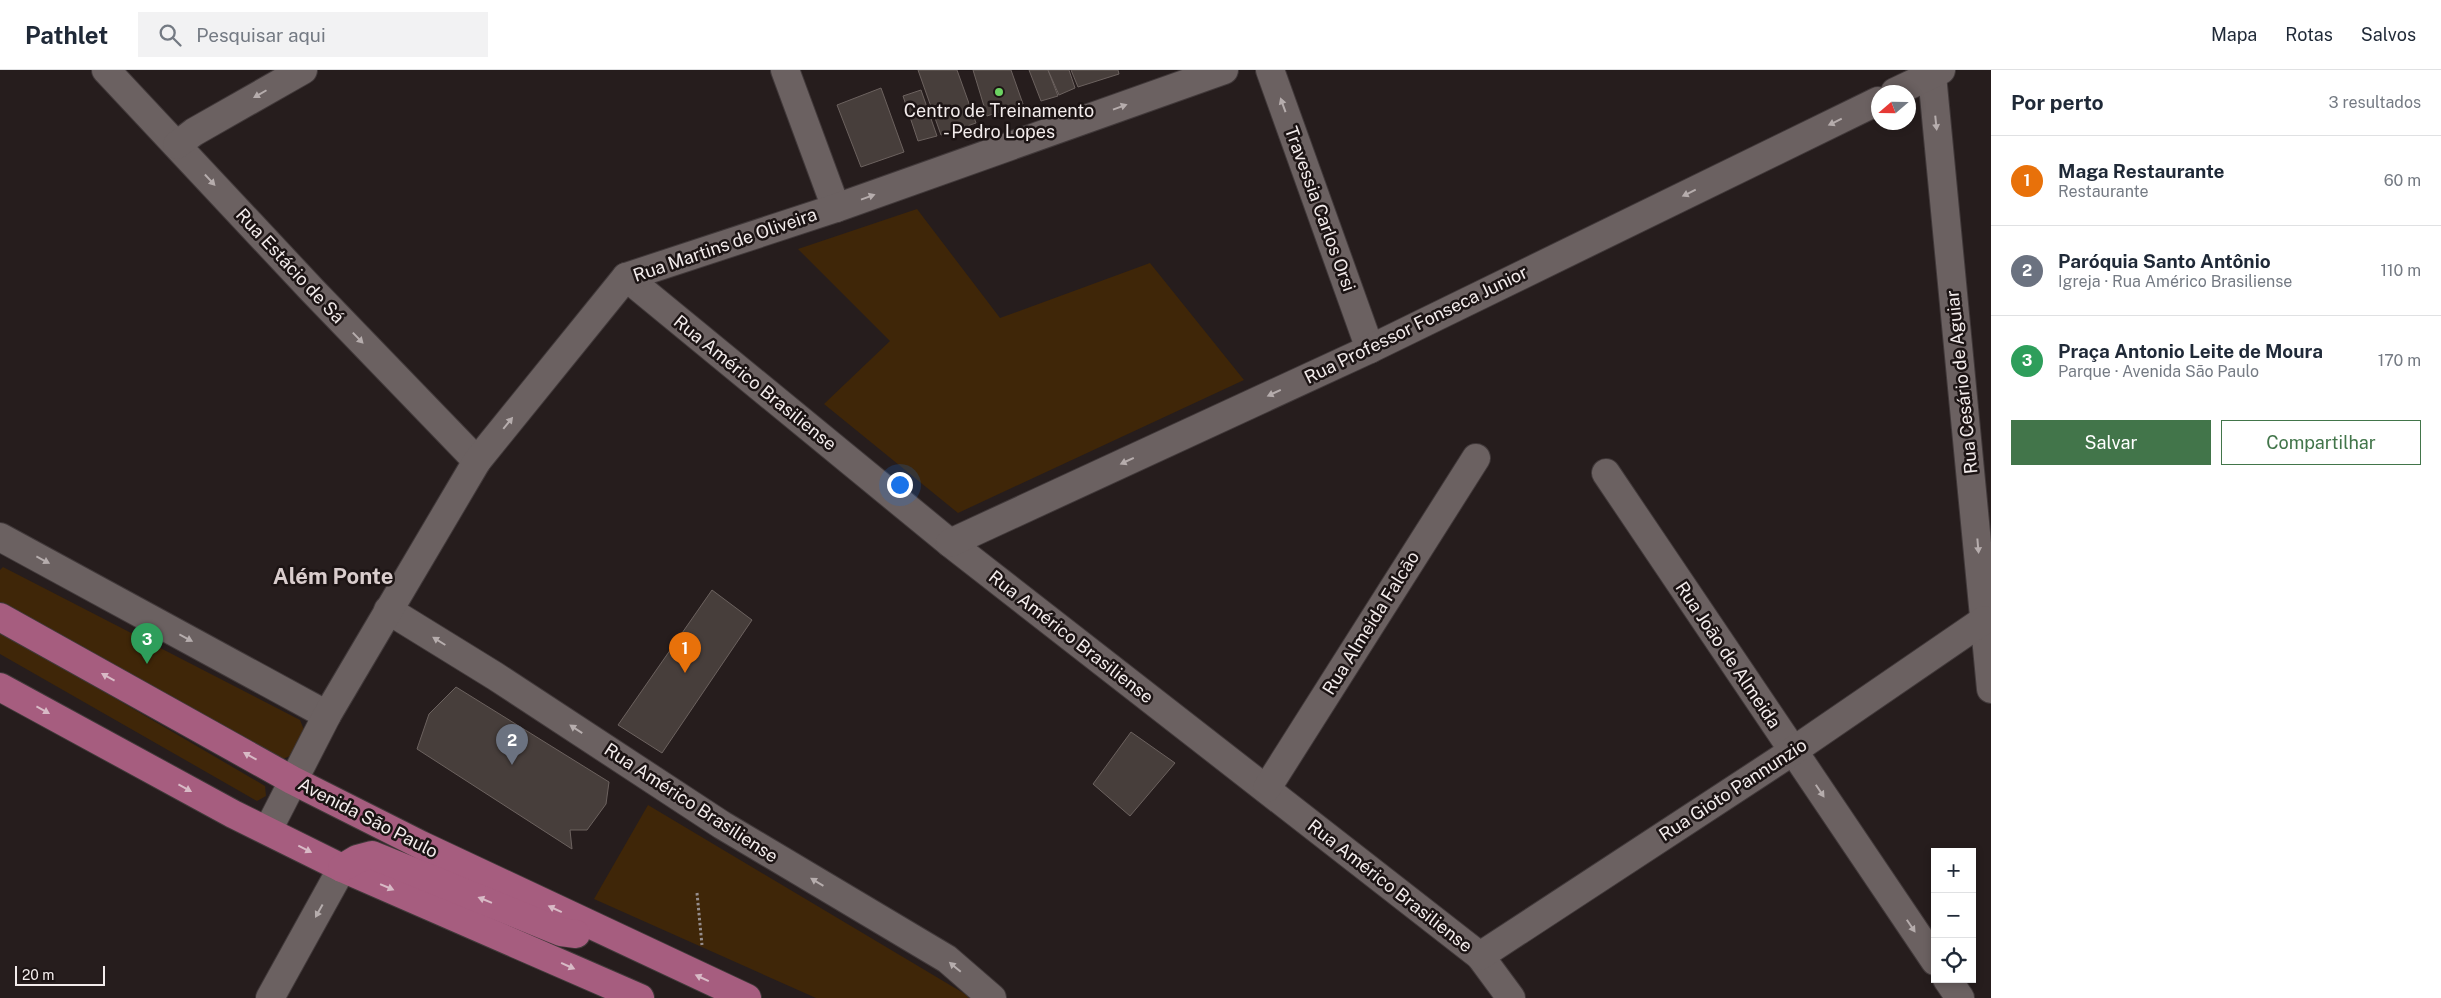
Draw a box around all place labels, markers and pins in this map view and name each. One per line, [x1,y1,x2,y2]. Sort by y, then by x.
marker: Centro de Treinamento - Pedro Lopes [993,86,1005,98]
place label: Centro de Treinamento - Pedro Lopes [904,100,1094,142]
pin: 3 [131,623,163,664]
pin: 1 [669,632,701,673]
pin: 2 [496,724,528,765]

